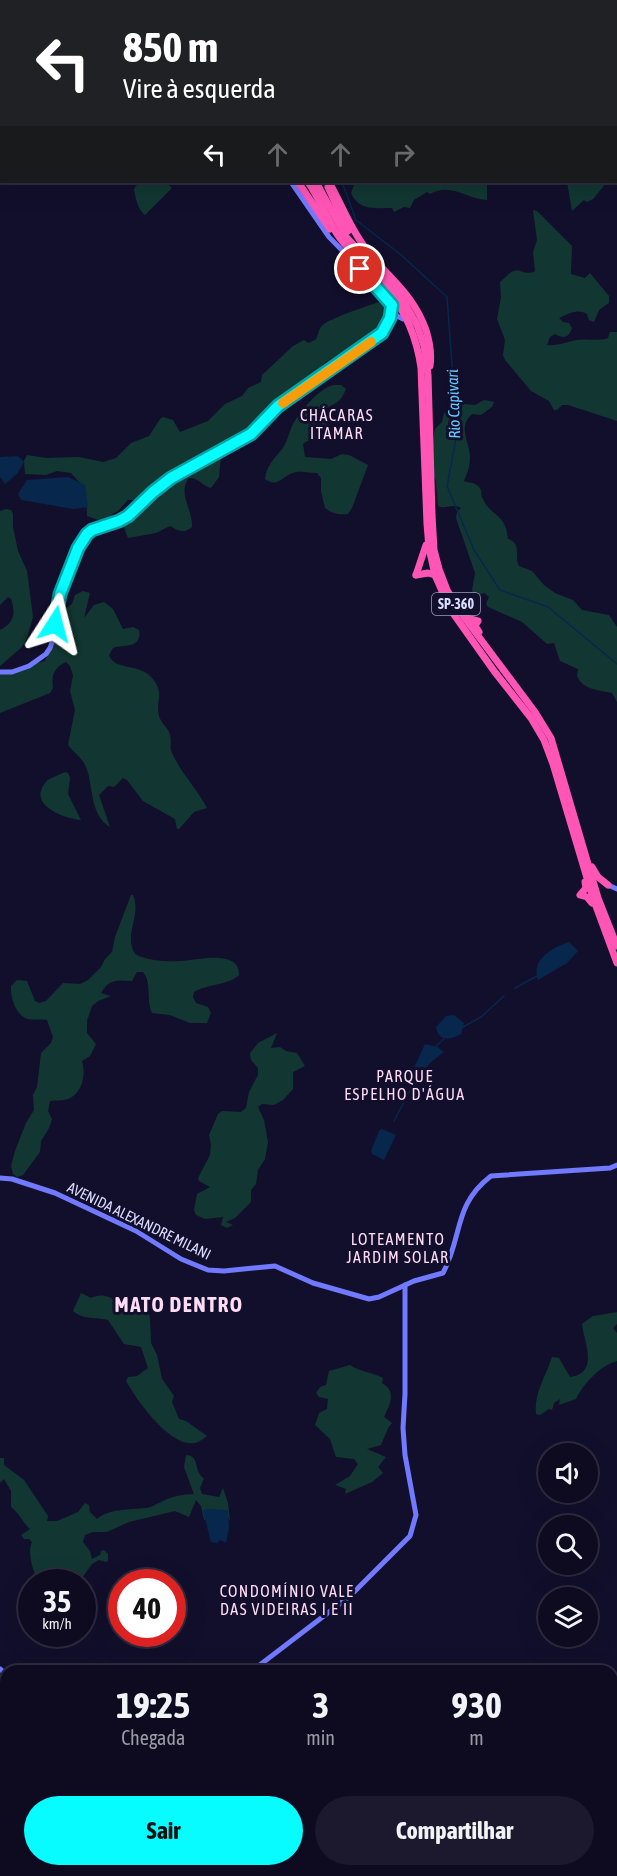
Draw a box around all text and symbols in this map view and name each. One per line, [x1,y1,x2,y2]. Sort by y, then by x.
text: 850 m [123,23,218,71]
icon: left [24,24,102,102]
text: Vire à esquerda [123,73,276,104]
icon: left [198,138,231,171]
icon: ahead [261,138,294,171]
icon: ahead [324,138,357,171]
icon: right [387,138,420,171]
pin [334,243,385,294]
icon: arrive [343,252,376,285]
water label: Rio Capivari [443,369,464,439]
district label: CHÁCARAS ITAMAR [300,406,374,442]
position arrow [23,592,87,656]
road number: SP-360 [432,593,480,615]
district label: PARQUE ESPELHO D'ÁGUA [344,1067,466,1103]
street label: AVENIDA ALEXANDRE MILANI [65,1178,214,1263]
district label: LOTEAMENTO JARDIM SOLAR [346,1230,450,1266]
district label: MATO DENTRO [115,1292,243,1316]
map controls [538,1443,598,1647]
button: sound [538,1443,598,1503]
button: search [538,1515,598,1575]
speed limit sign: 40 [108,1569,186,1647]
district label: CONDOMÍNIO VALE DAS VIDEIRAS I E II [220,1582,354,1618]
text: 35 [43,1584,71,1618]
button: layers [538,1587,598,1647]
text: km/h [42,1615,72,1632]
text: 19:25 [116,1684,190,1726]
text: 3 [312,1684,329,1726]
text: 930 [451,1684,502,1726]
text: Chegada [121,1726,185,1749]
text: min [306,1726,335,1749]
text: m [469,1726,484,1749]
button: Sair [24,1796,303,1865]
button: Compartilhar [315,1796,594,1865]

